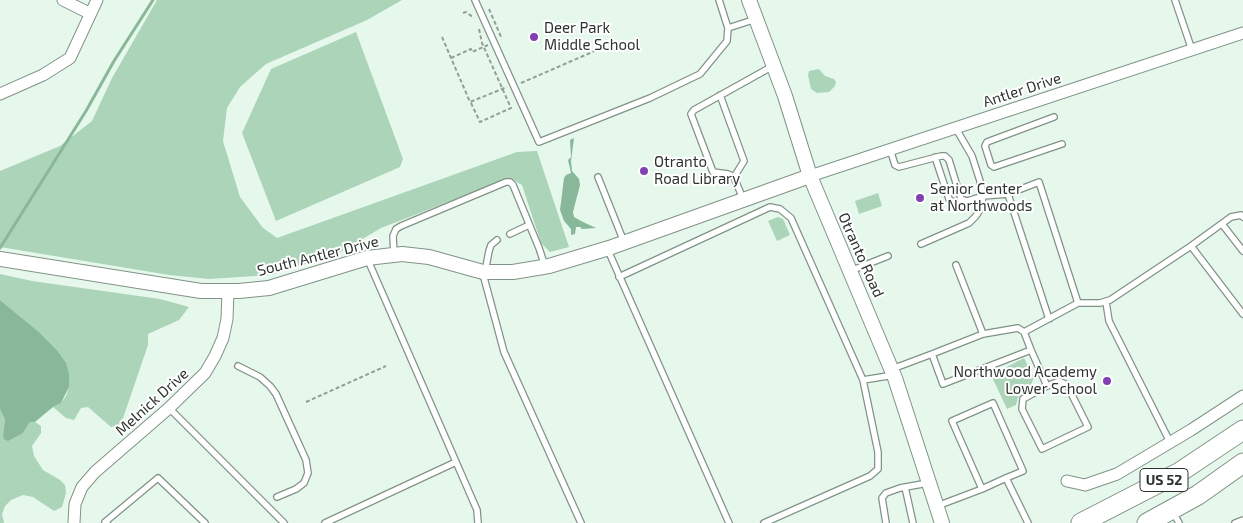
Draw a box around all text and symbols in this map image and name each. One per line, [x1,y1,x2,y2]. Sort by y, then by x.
place label: Deer Park Middle School [544,19,640,54]
marker: Deer Park Middle School [528,31,540,43]
street label: Antler Drive [981,69,1063,111]
place label: Otranto Road Library [654,153,740,188]
marker: Otranto Road Library [638,165,650,177]
place label: Senior Center at Northwoods [930,180,1032,215]
marker: Senior Center at Northwoods [914,192,926,204]
street label: Otranto Road [834,210,888,300]
street label: South Antler Drive [255,232,381,280]
place label: Northwood Academy Lower School [954,363,1097,398]
street label: Melnick Drive [112,365,192,439]
marker: Northwood Academy Lower School [1101,375,1113,387]
road number: US 52 [1140,468,1188,492]

